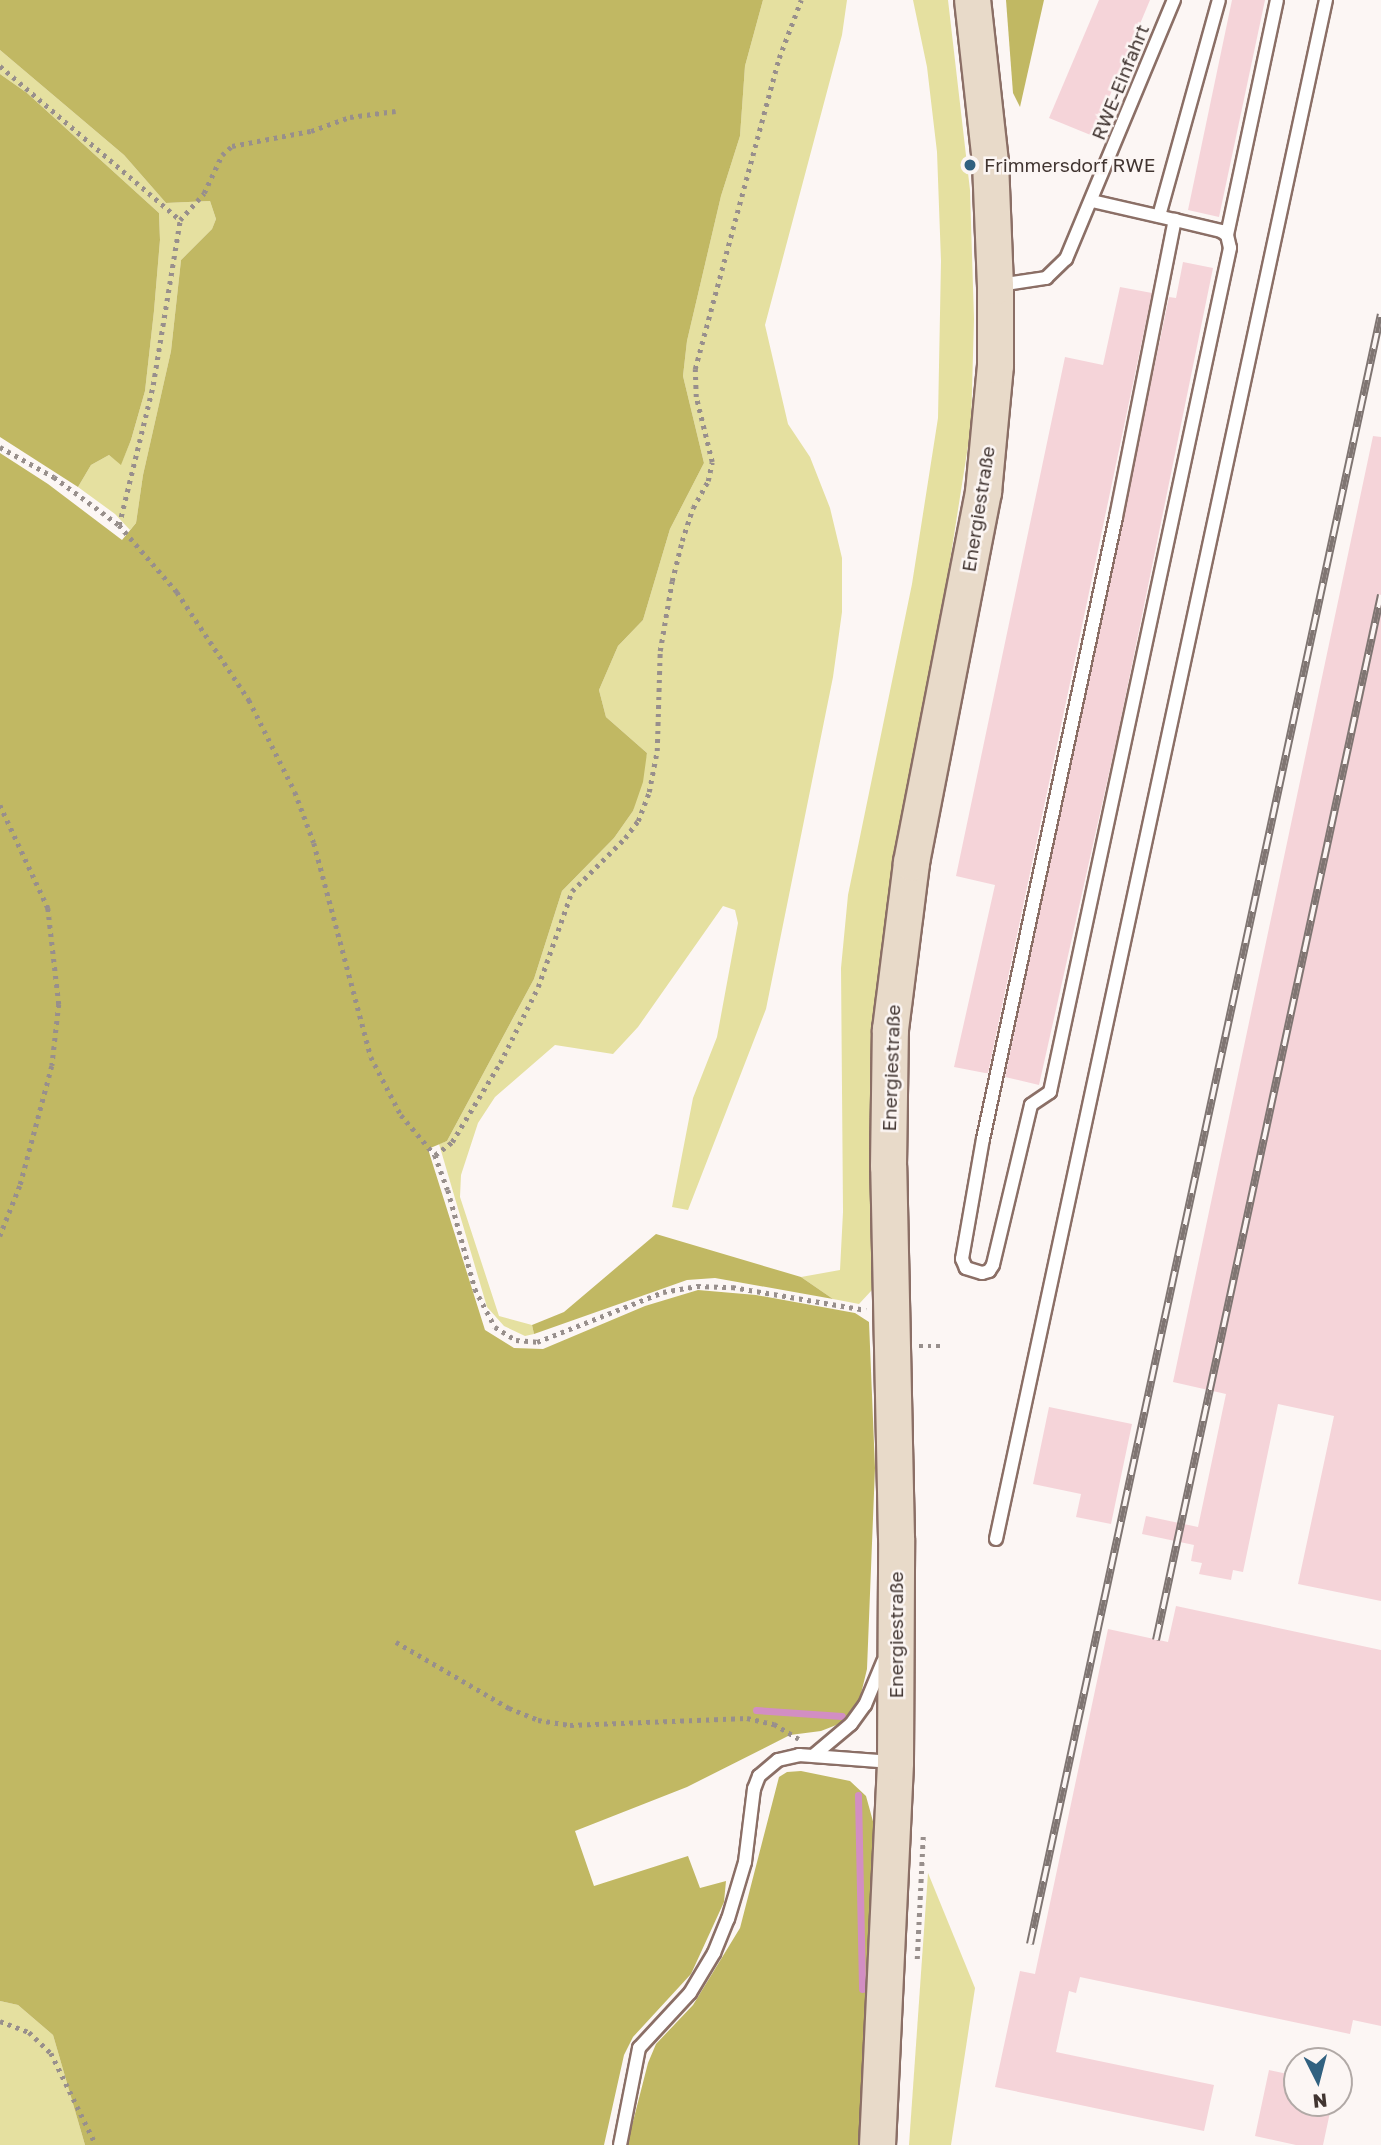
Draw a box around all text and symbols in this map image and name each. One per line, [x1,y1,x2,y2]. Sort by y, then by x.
street label: RWE-Einfahrt [1086,21,1154,143]
place label: Frimmersdorf RWE [984,154,1155,176]
marker: Frimmersdorf RWE [962,157,978,173]
street label: Energiestraße [957,445,999,573]
street label: Energiestraße [877,1004,905,1132]
street label: Energiestraße [885,1572,907,1698]
north arrow [1283,2047,1353,2117]
text: N [1312,2089,1328,2114]

